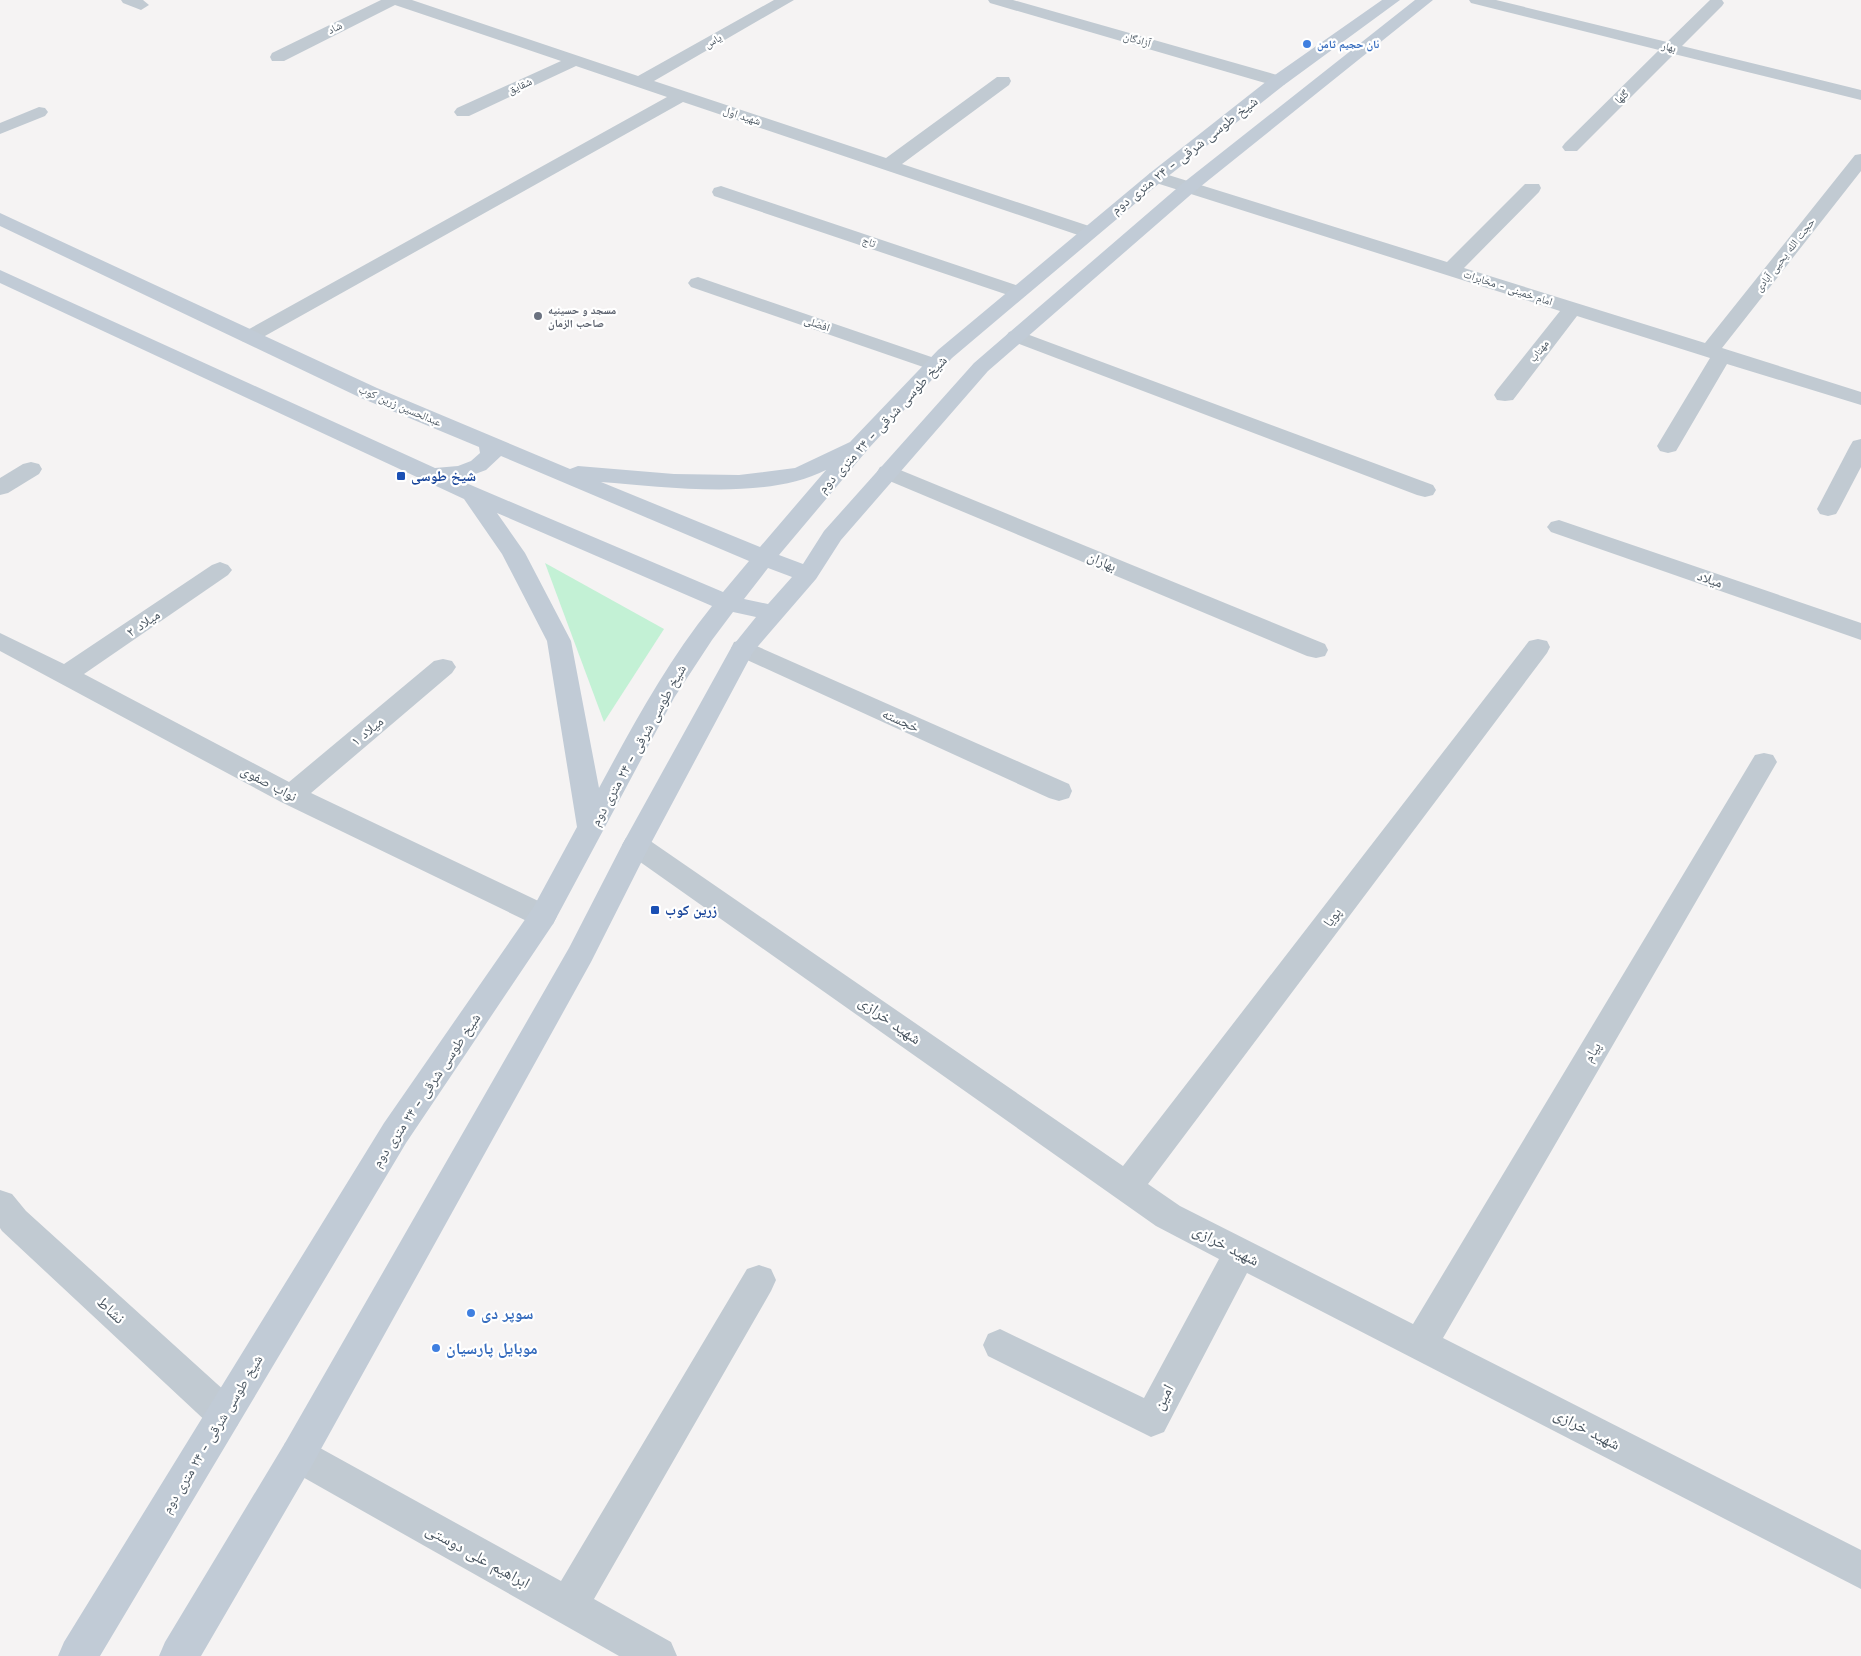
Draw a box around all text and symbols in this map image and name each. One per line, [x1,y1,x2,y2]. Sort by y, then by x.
street label: شاد [326,19,344,37]
street label: آزادگان [1122,30,1152,50]
street label: یاس [702,31,724,51]
marker: نان حجیم ثامن [1301,38,1313,50]
place label: نان حجیم ثامن [1317,38,1379,52]
street label: بهار [1660,39,1677,55]
street label: شقایق [506,75,534,97]
street label: گلها [1612,87,1632,107]
street label: شیخ طوسی شرقی - ۲۴ متری دوم [1107,93,1262,219]
street label: شهید اول [722,104,762,128]
street label: حجت الله یحیی آبادی [1752,216,1818,294]
street label: تاج [860,234,878,251]
street label: امام خمینی - مخابرات [1462,268,1554,308]
place label: مسجد و حسینیه صاحب الزمان [548,304,616,331]
marker: مسجد و حسینیه صاحب الزمان [532,310,544,322]
street label: افضلی [803,314,831,334]
street label: مهتاب [1526,337,1552,365]
street label: شیخ طوسی شرقی - ۲۴ متری دوم [814,352,951,497]
street label: عبدالحسین زرین کوب [357,383,444,429]
place label: شیخ طوسی [411,468,476,485]
marker: شیخ طوسی [395,470,407,482]
street label: بهاران [1085,548,1119,575]
street label: میلاد [1695,567,1725,591]
street label: میلاد ۲ [123,606,163,640]
street label: شیخ طوسی شرقی - ۲۴ متری دوم [587,662,691,829]
street label: خجسته [880,705,922,735]
street label: میلاد ۱ [348,713,386,749]
street label: نواب صفوی [238,762,300,805]
place label: زرین کوب [665,902,717,919]
marker: زرین کوب [649,904,661,916]
street label: پویا [1320,904,1345,930]
street label: شهید خرازی [855,992,925,1049]
street label: شیخ طوسی شرقی - ۲۴ متری دوم [369,1010,485,1171]
street label: پیام [1580,1039,1606,1066]
street label: شهید خرازی [1189,1220,1262,1271]
street label: نشاط [93,1292,129,1328]
place label: سوپر دی [481,1304,534,1323]
marker: سوپر دی [465,1307,477,1319]
place label: موبایل پارسیان [446,1339,538,1358]
marker: موبایل پارسیان [430,1342,442,1354]
street label: شیخ طوسی شرقی - ۲۴ متری دوم [158,1352,267,1517]
street label: امین [1148,1381,1178,1414]
street label: شهید خرازی [1550,1404,1623,1455]
street label: ابراهیم علی دوستی [422,1520,533,1593]

